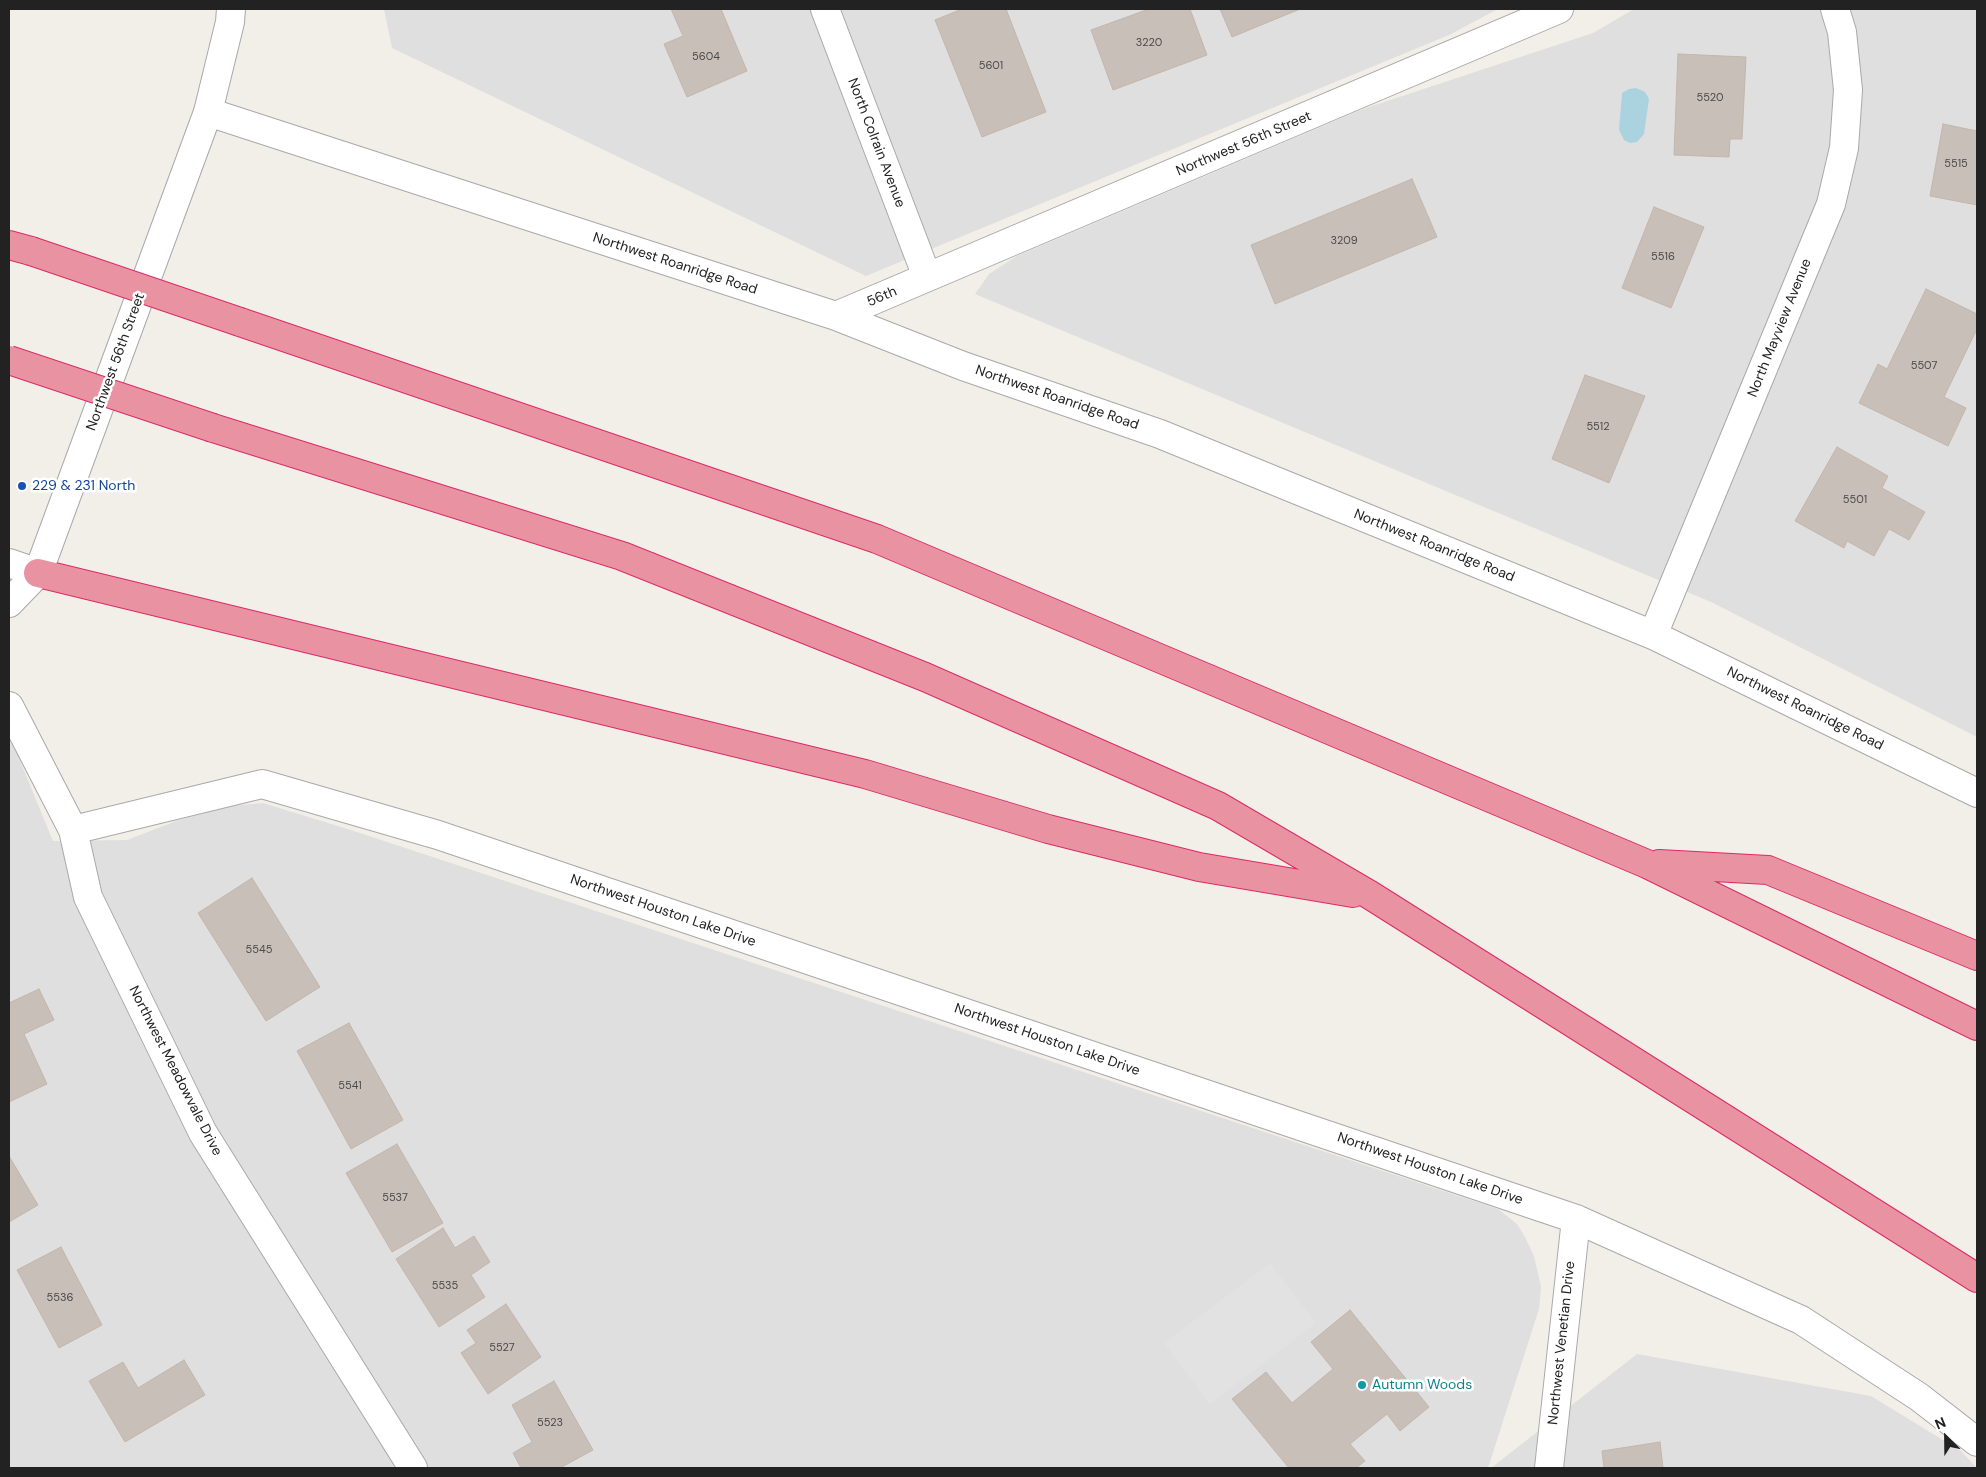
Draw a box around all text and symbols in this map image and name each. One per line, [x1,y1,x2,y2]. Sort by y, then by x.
house number: 3220 [1136,36,1162,50]
house number: 5604 [692,50,720,64]
house number: 5601 [979,59,1003,73]
street label: North Colrain Avenue [844,76,908,210]
house number: 5520 [1697,91,1723,105]
street label: Northwest 56th Street [1174,108,1314,180]
house number: 5515 [1944,157,1968,171]
street label: Northwest Roanridge Road [591,229,759,299]
house number: 3209 [1330,234,1358,248]
house number: 5516 [1651,250,1675,264]
street label: North Mayview Avenue [1745,256,1815,400]
street label: 56th [865,283,899,311]
street label: Northwest 56th Street [83,291,149,433]
house number: 5507 [1911,359,1937,373]
street label: Northwest Roanridge Road [973,362,1141,434]
house number: 5512 [1586,420,1610,434]
place label: 229 & 231 North [32,478,135,494]
marker: 229 & 231 North [16,480,28,492]
house number: 5501 [1843,493,1867,507]
street label: Northwest Roanridge Road [1351,506,1517,586]
street label: Northwest Roanridge Road [1724,664,1886,754]
street label: Northwest Houston Lake Drive [568,871,758,951]
house number: 5545 [246,943,272,957]
street label: Northwest Meadowvale Drive [125,983,225,1159]
street label: Northwest Houston Lake Drive [952,1000,1142,1080]
house number: 5541 [338,1079,362,1093]
street label: Northwest Houston Lake Drive [1335,1129,1525,1209]
house number: 5537 [382,1191,408,1205]
street label: Northwest Venetian Drive [1545,1260,1579,1426]
house number: 5535 [432,1279,458,1293]
house number: 5536 [47,1291,73,1305]
house number: 5527 [489,1341,515,1355]
place label: Autumn Woods [1372,1377,1472,1393]
marker: Autumn Woods [1356,1379,1368,1391]
north arrow [1921,1412,1971,1462]
text: N [1932,1413,1948,1433]
house number: 5523 [537,1416,563,1430]

